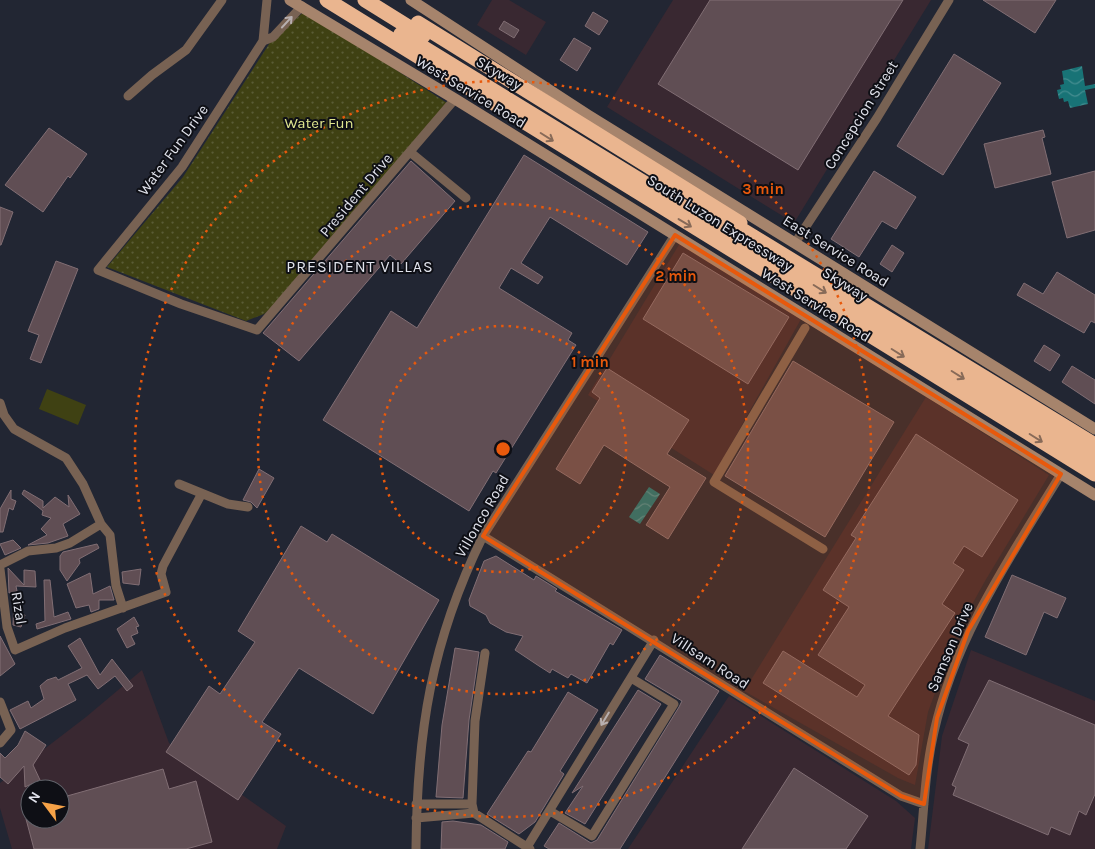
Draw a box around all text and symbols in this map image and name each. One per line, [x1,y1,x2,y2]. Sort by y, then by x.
one-way arrow [281,15,293,28]
street label: West Service Road [413,52,529,132]
street label: Skyway [473,52,525,94]
street label: Concepcion Street [820,57,902,173]
street label: Water Fun Drive [134,101,212,199]
park label: Water Fun [284,114,354,132]
one-way arrow [539,132,553,142]
street label: President Drive [316,150,396,240]
street label: South Luzon Expressway [644,171,796,275]
text: 3 min [742,180,784,198]
street label: East Service Road [780,211,892,291]
one-way arrow [677,218,691,228]
district label: PRESIDENT VILLAS [286,257,434,276]
street label: Skyway [819,263,871,305]
street label: West Service Road [758,264,874,346]
text: 2 min [655,267,697,285]
one-way arrow [812,285,826,295]
one-way arrow [891,348,905,359]
text: 1 min [571,353,609,371]
one-way arrow [950,370,964,380]
one-way arrow [1029,434,1043,444]
centre of rings [494,440,512,458]
street label: Villonco Road [451,471,513,561]
street label: Rizal [8,590,30,626]
street label: Samson Drive [923,600,977,694]
street label: Villsam Road [668,629,752,693]
one-way arrow [600,712,610,726]
north arrow [20,779,70,829]
text: N [25,789,44,806]

